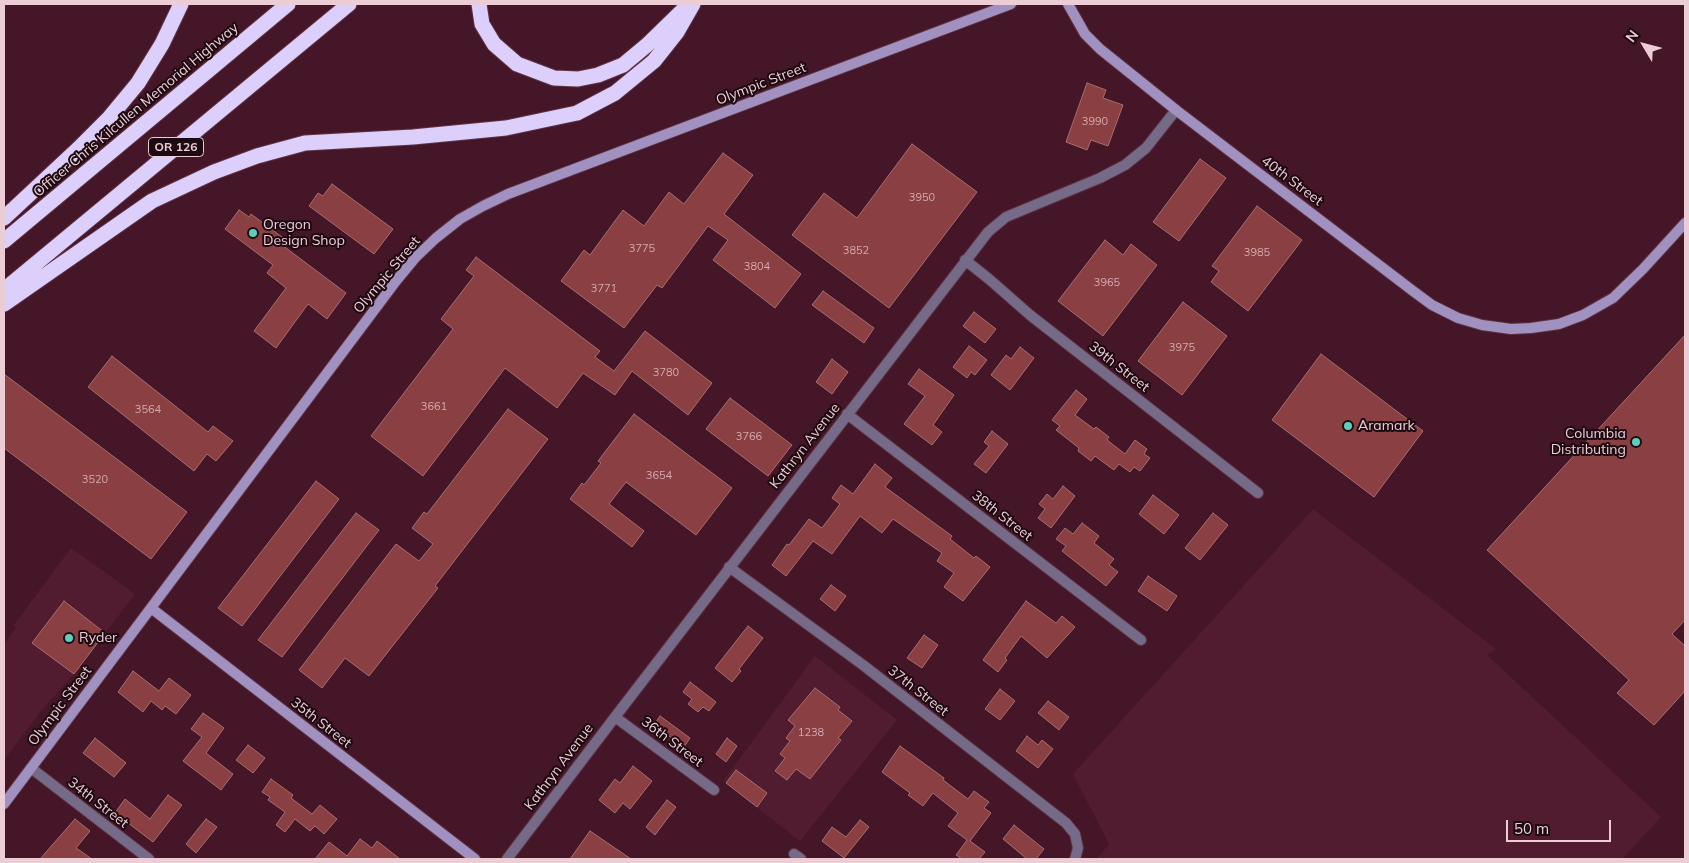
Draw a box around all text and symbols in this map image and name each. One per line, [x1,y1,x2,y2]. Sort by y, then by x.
street label: Officer Chris Kilcullen Memorial Highway [30,19,242,201]
north arrow [1619,20,1669,70]
text: N [1622,26,1642,46]
street label: Olympic Street [714,59,808,109]
house number: 3990 [1082,115,1108,129]
road number: OR 126 [148,138,204,156]
street label: 40th Street [1258,153,1326,209]
house number: 3950 [909,191,935,205]
place label: Oregon Design Shop [263,217,345,250]
marker: Oregon Design Shop [247,227,259,239]
street label: Olympic Street [350,233,424,317]
house number: 3775 [629,242,655,256]
house number: 3852 [843,244,869,258]
house number: 3985 [1244,246,1270,260]
house number: 3804 [744,260,770,274]
house number: 3965 [1094,276,1120,290]
house number: 3771 [591,282,617,296]
street label: 39th Street [1085,338,1153,396]
house number: 3975 [1169,341,1195,355]
house number: 3780 [653,366,679,380]
house number: 3661 [421,400,447,414]
street label: Kathryn Avenue [766,400,844,492]
house number: 3564 [135,403,161,417]
place label: Aramark [1358,418,1415,434]
marker: Aramark [1342,420,1354,432]
place label: Columbia Distributing [1551,426,1626,458]
house number: 3766 [736,430,762,444]
marker: Columbia Distributing [1630,436,1642,448]
house number: 3654 [646,469,672,483]
house number: 3520 [82,473,108,487]
street label: 38th Street [968,487,1036,545]
place label: Ryder [79,630,117,646]
marker: Ryder [63,632,75,644]
street label: 37th Street [884,662,952,720]
street label: Olympic Street [25,663,95,749]
street label: 35th Street [287,694,355,752]
street label: 36th Street [638,714,706,770]
street label: Kathryn Avenue [521,720,597,814]
house number: 1238 [798,726,824,740]
street label: 34th Street [64,774,132,832]
scale bar [1509,810,1614,842]
text: 50 m [1514,819,1549,838]

